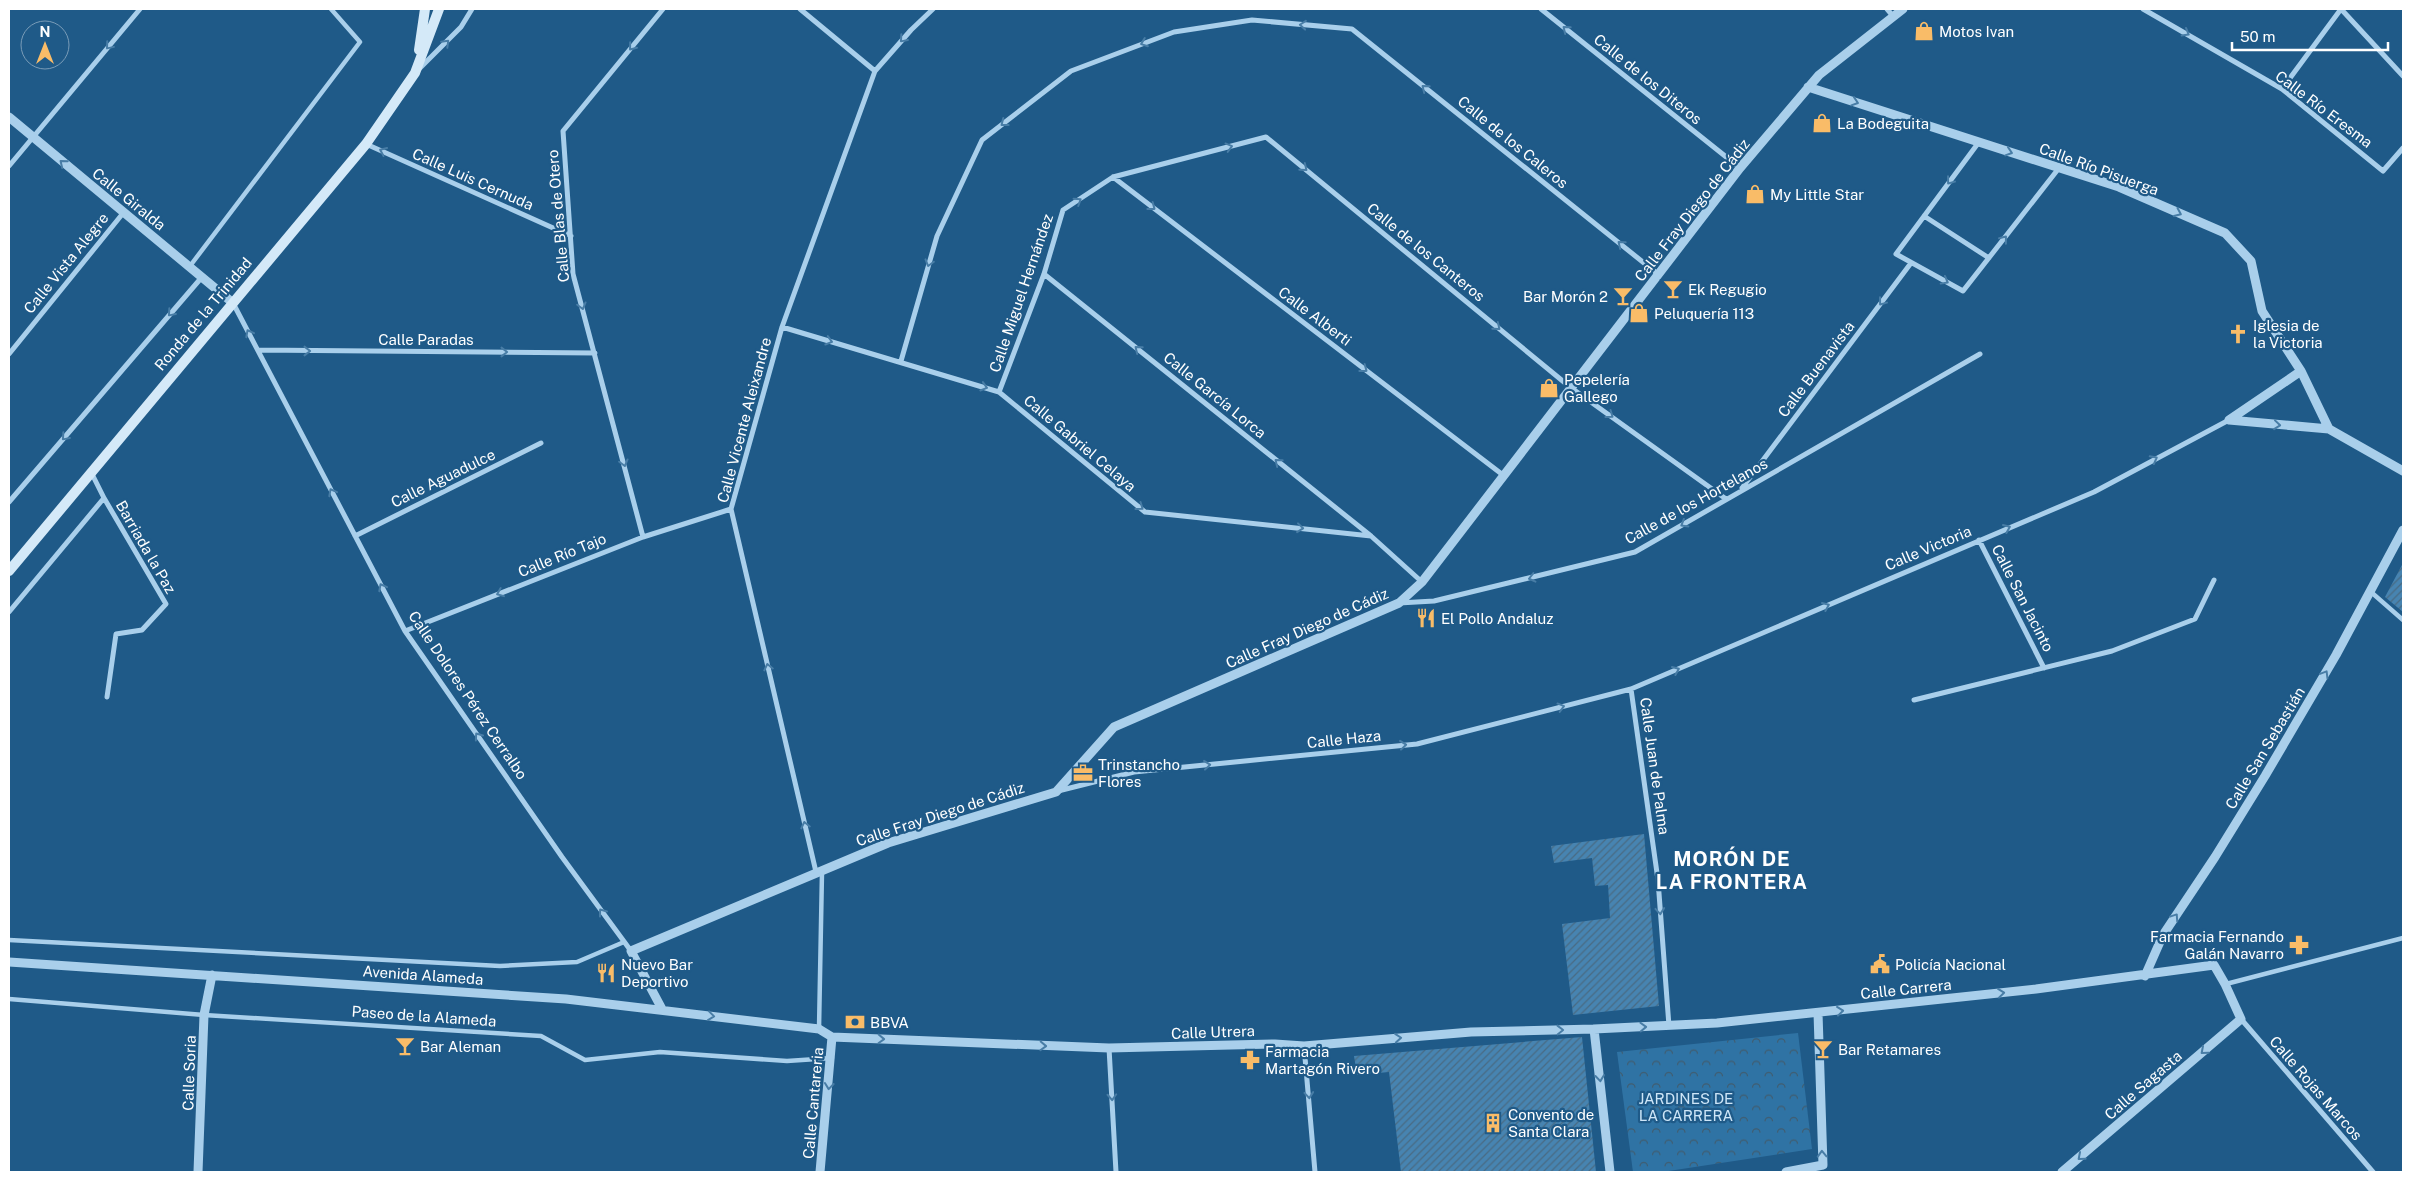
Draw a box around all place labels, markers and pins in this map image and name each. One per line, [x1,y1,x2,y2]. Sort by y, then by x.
shop icon: Motos Ivan [1913,20,1935,42]
place label: Motos Ivan [1939,23,2014,40]
shop icon: La Bodeguita [1811,112,1833,134]
place label: La Bodeguita [1837,115,1929,132]
shop icon: My Little Star [1744,183,1766,205]
place label: My Little Star [1770,186,1864,203]
bar icon: Ek Regugio [1662,278,1684,300]
place label: Ek Regugio [1688,281,1767,298]
bar icon: Bar Morón 2 [1612,285,1634,307]
place label: Bar Morón 2 [1523,288,1608,305]
shop icon: Peluquería 113 [1628,302,1650,324]
place label: Peluquería 113 [1654,305,1754,322]
place label: Iglesia de la Victoria [2253,317,2323,351]
church icon: Iglesia de la Victoria [2227,323,2249,345]
place label: Pepelería Gallego [1564,371,1630,405]
shop icon: Pepelería Gallego [1538,377,1560,399]
restaurant icon: El Pollo Andaluz [1415,607,1437,629]
place label: El Pollo Andaluz [1441,610,1553,627]
place label: Trinstancho Flores [1098,756,1180,790]
office icon: Trinstancho Flores [1072,762,1094,784]
place label: Farmacia Fernando Galán Navarro [2150,928,2284,962]
pharmacy icon: Farmacia Fernando Galán Navarro [2288,934,2310,956]
public building icon: Policía Nacional [1869,953,1891,975]
place label: Nuevo Bar Deportivo [621,956,693,990]
place label: Policía Nacional [1895,956,2006,973]
restaurant icon: Nuevo Bar Deportivo [595,962,617,984]
bank icon: BBVA [844,1011,866,1033]
place label: BBVA [870,1014,909,1031]
bar icon: Bar Aleman [394,1035,416,1057]
place label: Bar Aleman [420,1038,501,1055]
bar icon: Bar Retamares [1812,1038,1834,1060]
place label: Bar Retamares [1838,1041,1941,1058]
place label: Farmacia Martagón Rivero [1265,1043,1380,1077]
pharmacy icon: Farmacia Martagón Rivero [1239,1049,1261,1071]
place label: Convento de Santa Clara [1508,1106,1594,1140]
building icon: Convento de Santa Clara [1482,1112,1504,1134]

